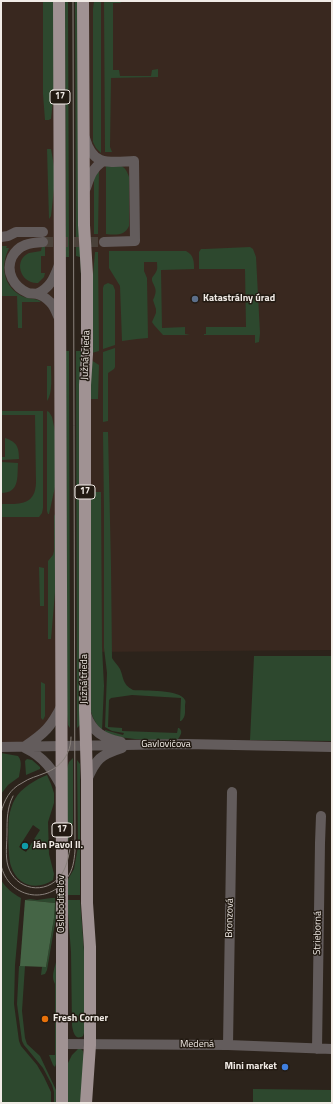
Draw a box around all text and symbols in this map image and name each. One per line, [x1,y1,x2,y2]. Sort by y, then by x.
road number: 17 [50,90,70,104]
place label: Katastrálny úrad [203,293,275,305]
marker: Katastrálny úrad [190,294,200,304]
street label: Južná trieda [79,330,93,380]
road number: 17 [75,485,95,499]
street label: Južná trieda [79,654,91,704]
street label: Gavlovičova [141,739,191,751]
road number: 17 [52,823,72,837]
place label: Ján Pavol II. [33,840,83,852]
marker: Ján Pavol II. [20,841,30,851]
street label: Osloboditeľov [56,875,68,933]
street label: Bronzová [224,898,236,938]
street label: Strieborná [312,911,324,955]
place label: Fresh Corner [53,1013,108,1025]
marker: Fresh Corner [40,1014,50,1024]
street label: Medená [180,1039,214,1051]
place label: Mini market [225,1061,277,1073]
marker: Mini market [280,1062,290,1072]

